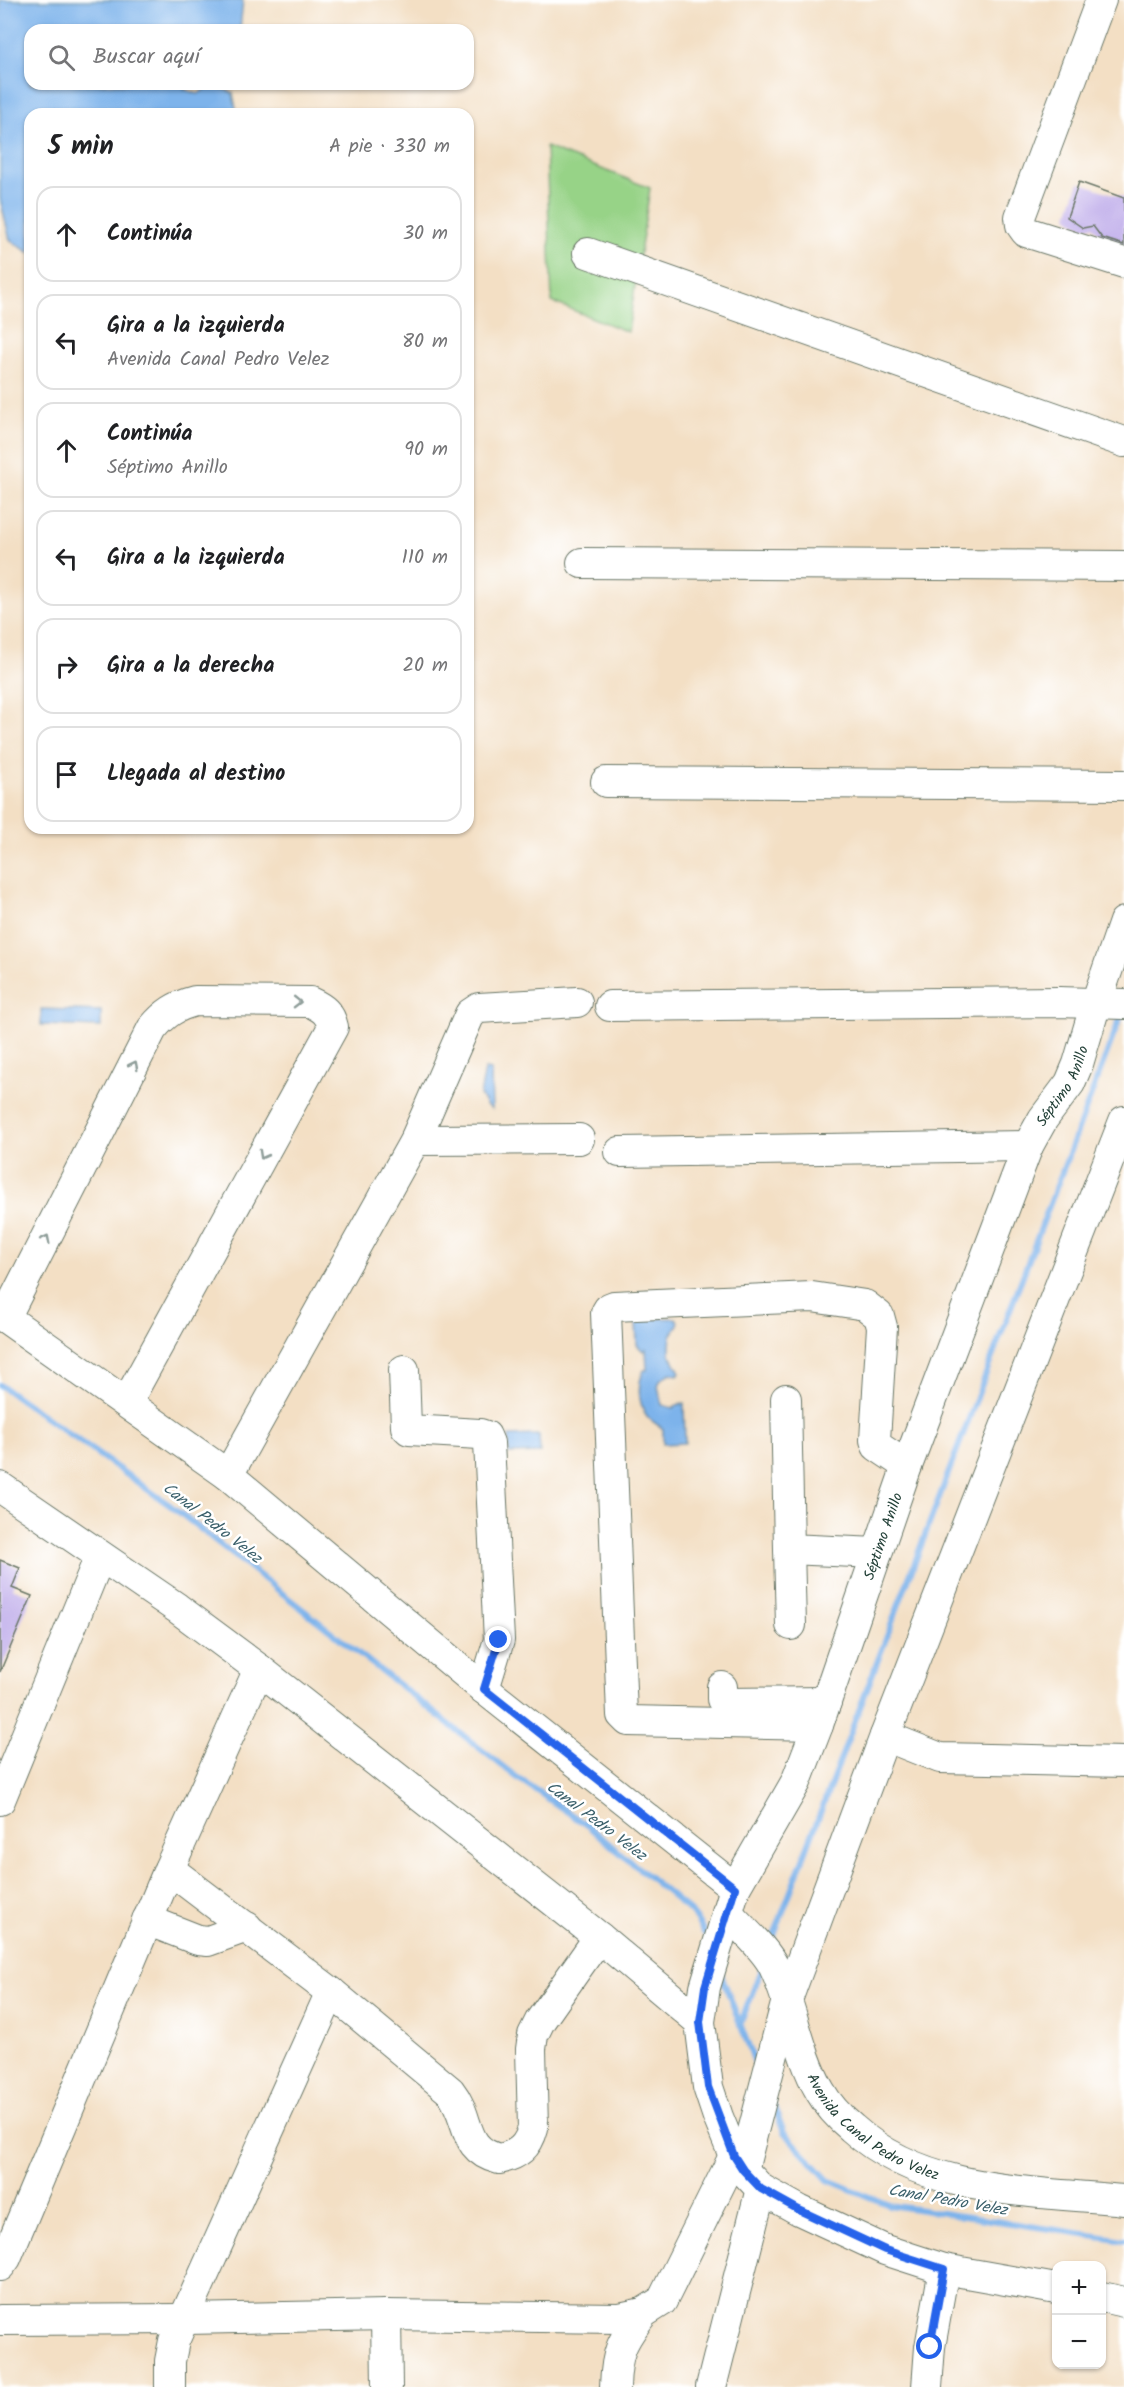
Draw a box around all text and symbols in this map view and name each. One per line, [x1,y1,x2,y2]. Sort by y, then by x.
search box [24,24,474,90]
text: Buscar aquí [93,40,200,75]
icon: search [45,41,78,74]
text: 5 min [48,126,114,168]
text: A pie · 330 m [329,131,450,163]
text: Continúa [107,217,192,252]
icon: ahead [50,218,83,251]
text: 30 m [403,218,448,250]
text: Gira a la izquierda [107,309,285,344]
icon: left [50,326,83,359]
text: 80 m [402,326,448,358]
text: Avenida Canal Pedro Velez [107,344,330,376]
text: Continúa [107,417,192,452]
icon: ahead [50,434,83,467]
text: 90 m [404,434,448,466]
text: Séptimo Anillo [107,452,228,484]
text: Gira a la izquierda [107,541,285,576]
icon: left [50,542,83,575]
text: 110 m [402,542,448,574]
text: Gira a la derecha [107,649,274,684]
icon: right [50,650,83,683]
text: 20 m [402,650,448,682]
text: Llegada al destino [107,757,285,792]
icon: arrive [50,758,83,791]
one-way arrow [292,996,301,1008]
street label: Séptimo Anillo [1030,1043,1096,1131]
one-way arrow [127,1060,138,1071]
one-way arrow [259,1148,270,1159]
one-way arrow [39,1234,50,1245]
water label: Canal Pedro Velez [157,1476,269,1571]
street label: Séptimo Anillo [858,1489,910,1583]
route end [485,1626,511,1652]
water label: Canal Pedro Velez [541,1775,653,1869]
street label: Avenida Canal Pedro Velez [800,2070,942,2188]
water label: Canal Pedro Velez [886,2178,1011,2224]
map controls [1052,2261,1106,2369]
button: + [1052,2261,1106,2315]
button: − [1052,2315,1106,2369]
route start [916,2333,942,2359]

